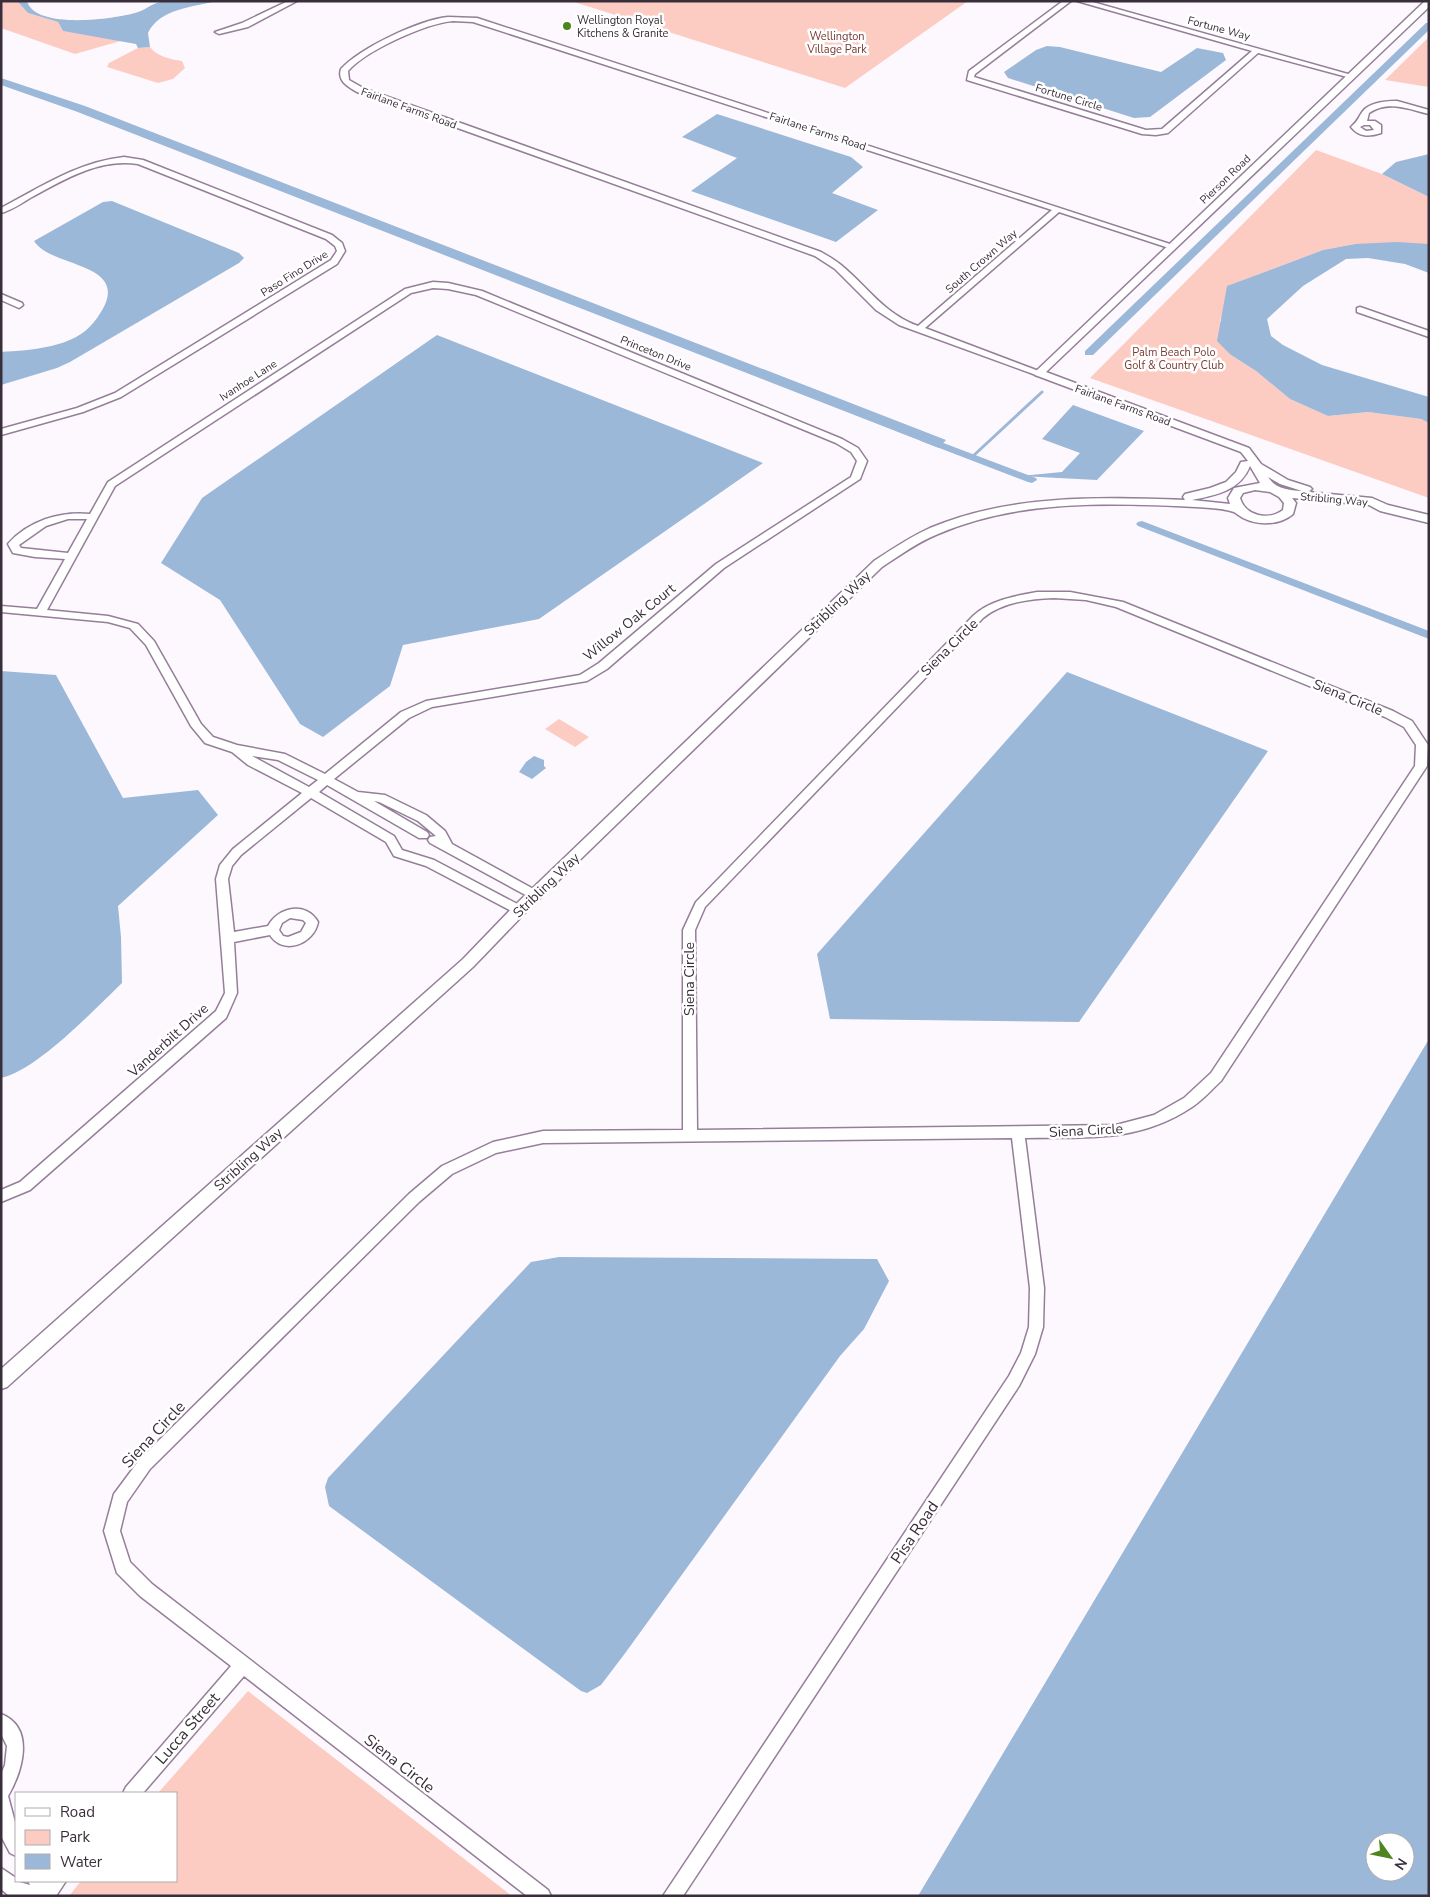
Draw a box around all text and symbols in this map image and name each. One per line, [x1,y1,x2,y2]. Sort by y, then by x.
place label: Wellington Royal Kitchens & Granite [577,13,669,41]
street label: Fortune Way [1186,13,1252,44]
marker: Wellington Royal Kitchens & Granite [561,20,573,32]
park label: Wellington Village Park [806,29,867,57]
street label: Fortune Circle [1034,80,1104,115]
street label: Fairlane Farms Road [359,84,459,133]
street label: Fairlane Farms Road [768,109,868,154]
street label: Pierson Road [1197,151,1254,207]
street label: South Crown Way [942,226,1021,297]
street label: Paso Fino Drive [258,247,331,300]
street label: Princeton Drive [618,332,694,375]
park label: Palm Beach Polo Golf & Country Club [1124,345,1224,373]
street label: Ivanhoe Lane [217,356,280,405]
street label: Fairlane Farms Road [1073,381,1173,430]
street label: Stribling Way [1300,489,1369,510]
street label: Stribling Way [800,566,876,640]
street label: Willow Oak Court [579,579,679,666]
street label: Siena Circle [917,615,982,680]
street label: Siena Circle [1310,675,1386,720]
street label: Stribling Way [509,848,585,922]
street label: Siena Circle [680,942,699,1016]
street label: Vanderbilt Drive [123,999,213,1082]
street label: Siena Circle [1049,1119,1123,1142]
street label: Stribling Way [210,1123,287,1195]
street label: Siena Circle [117,1396,191,1473]
street label: Pisa Road [886,1497,944,1568]
street label: Lucca Street [150,1688,225,1769]
street label: Siena Circle [359,1729,439,1798]
legend [15,1792,178,1882]
text: Road [60,1802,95,1822]
text: Park [60,1827,90,1847]
north arrow [1365,1832,1415,1882]
text: Water [60,1852,103,1872]
text: N [1390,1854,1411,1873]

